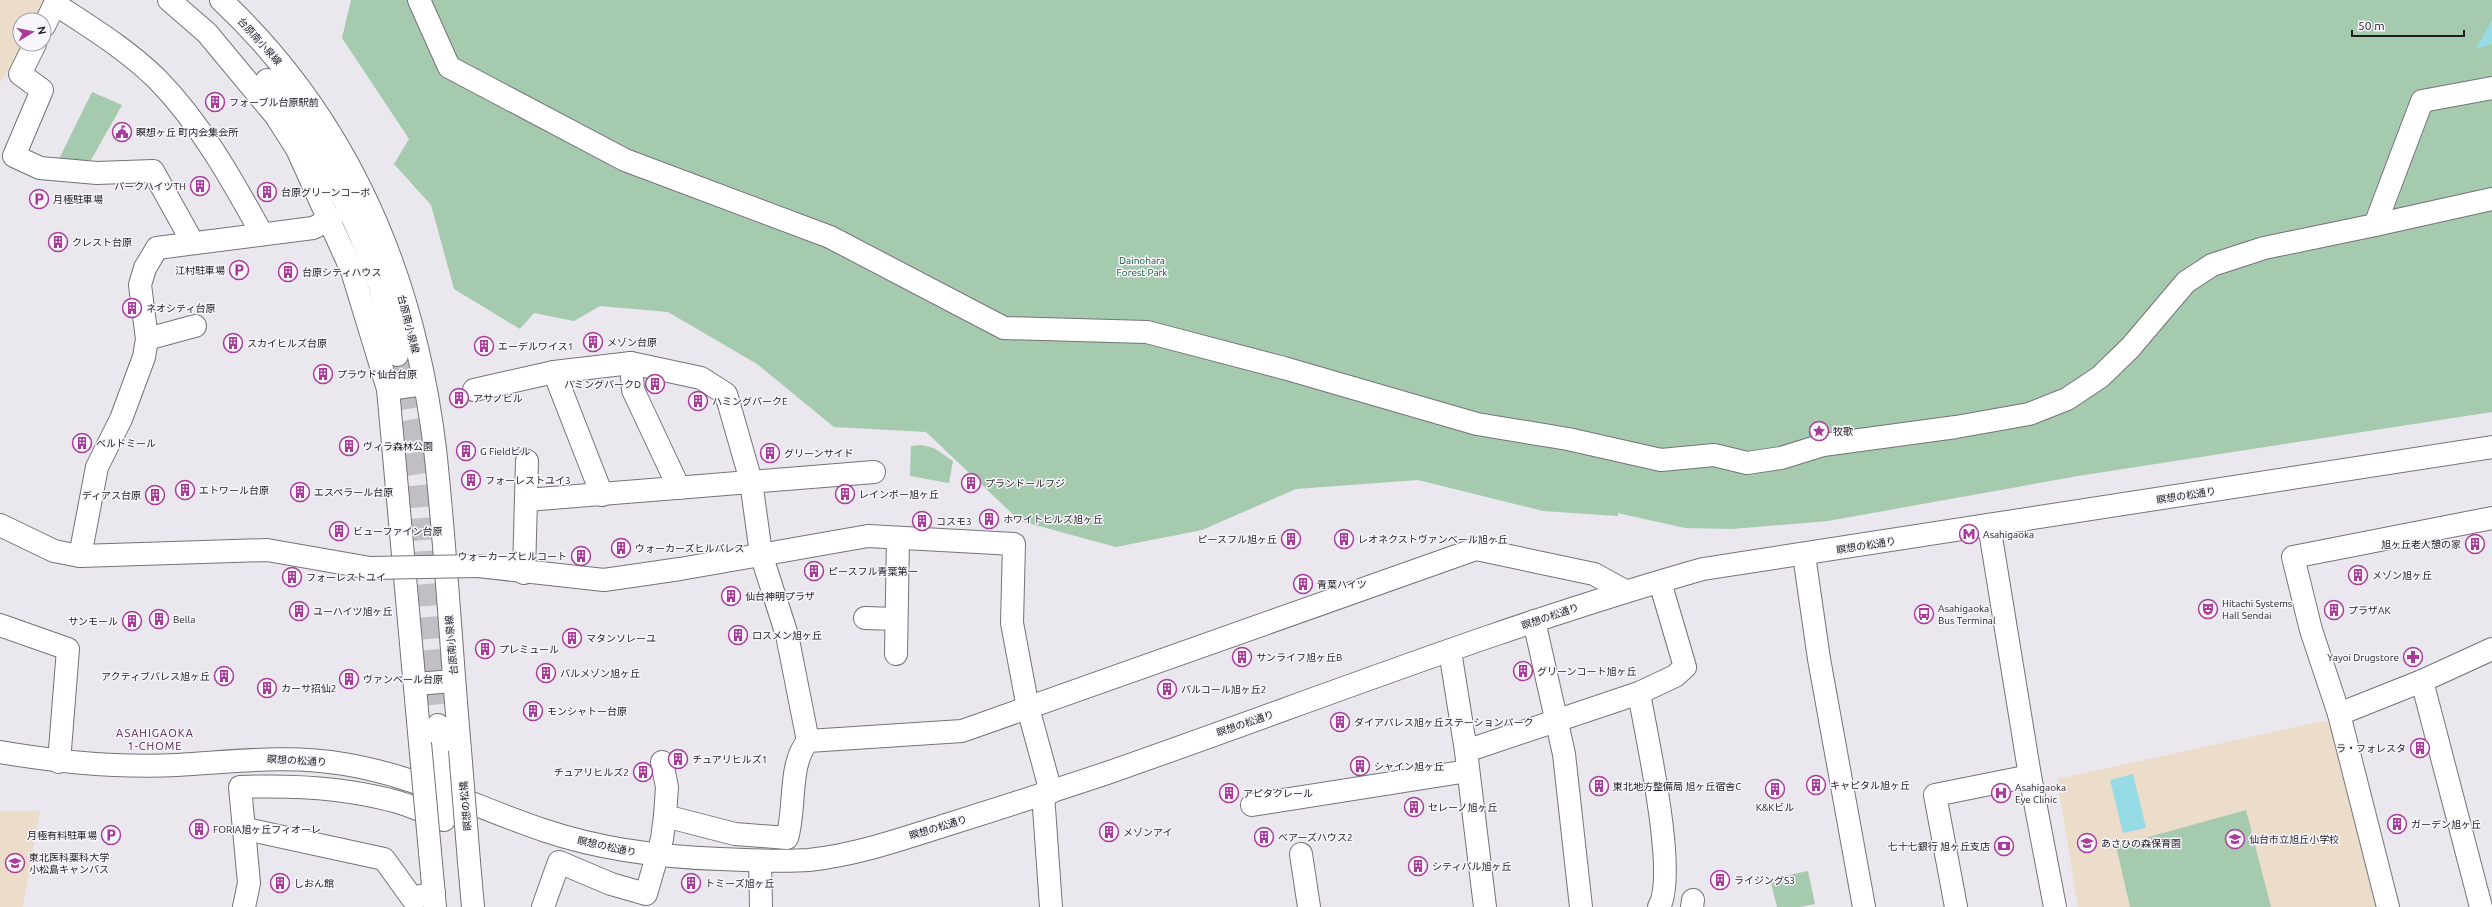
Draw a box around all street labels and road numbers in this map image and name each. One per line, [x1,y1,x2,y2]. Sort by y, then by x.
street label: 台原南小泉線 [235,15,284,67]
street label: 台原南小泉線 [396,294,421,355]
street label: 瞑想の松通り [2156,485,2217,506]
street label: 瞑想の松通り [1836,535,1897,556]
street label: 瞑想の松通り [1520,602,1580,631]
street label: 台原南小泉線 [443,615,460,675]
street label: 瞑想の松通り [1215,709,1275,738]
street label: 瞑想の松通り [267,753,327,768]
street label: 瞑想の松橋 [458,781,473,831]
street label: 瞑想の松通り [908,813,968,842]
street label: 瞑想の松通り [576,835,637,858]

